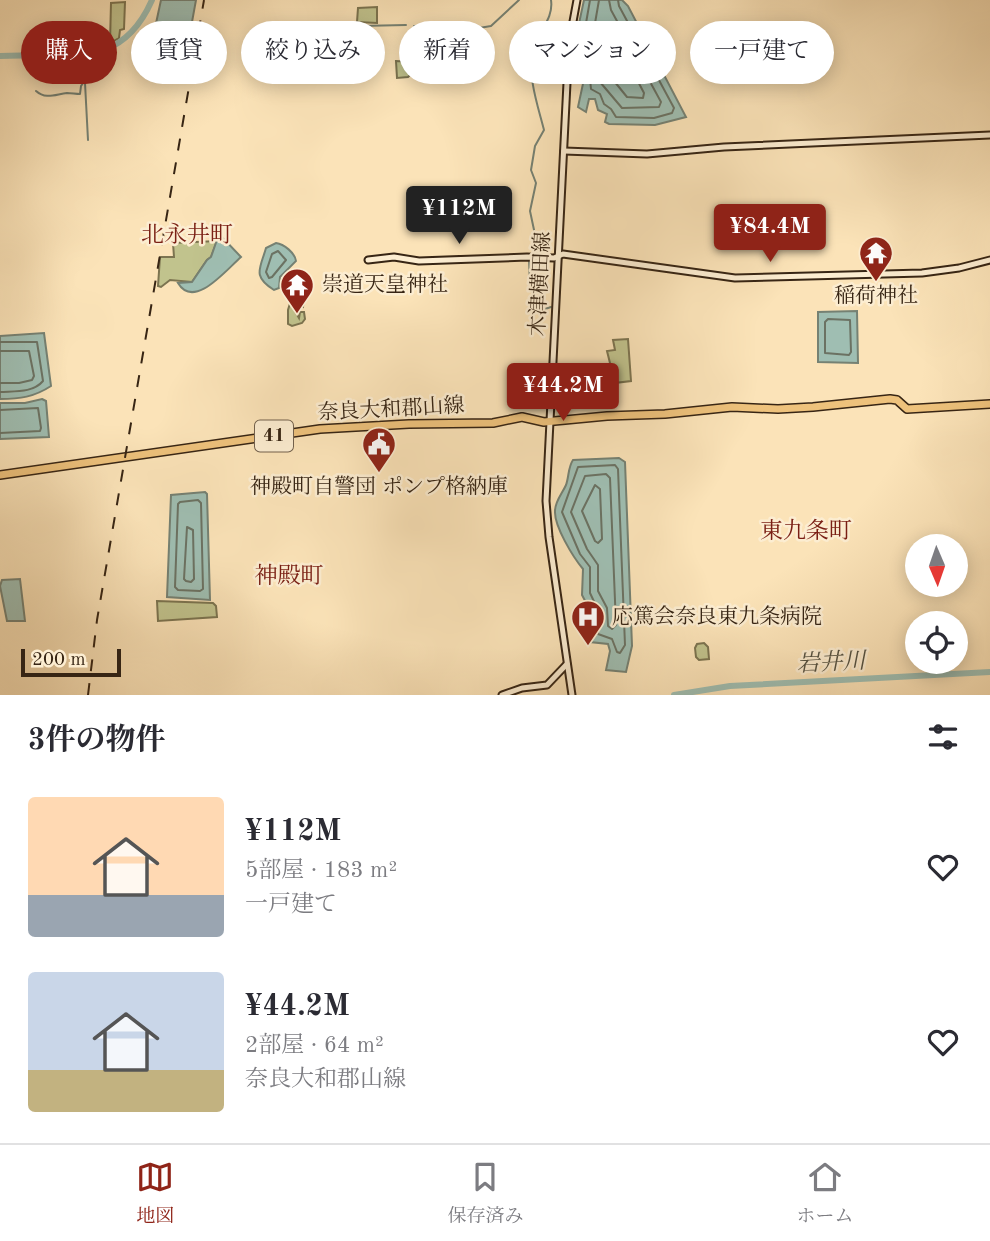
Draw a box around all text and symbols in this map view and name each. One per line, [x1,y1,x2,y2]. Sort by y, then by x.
chip: 購入 [21,21,117,84]
chip: 賃貸 [131,21,227,84]
chip: 絞り込み [241,21,385,84]
chip: 新着 [399,21,495,84]
chip: マンション [509,21,676,84]
chip: 一戸建て [690,21,834,84]
pin: ¥112M [410,187,508,246]
text: ¥112M [422,197,496,220]
pin: ¥84.4M [713,204,827,264]
text: ¥84.4M [730,215,810,238]
district label: 北永井町 [141,222,233,247]
street label: 木津横田線 [526,231,554,337]
temple icon: 稲荷神社 [857,234,895,283]
temple icon: 崇道天皇神社 [278,266,316,315]
place label: 崇道天皇神社 [322,273,448,296]
place label: 稲荷神社 [834,284,918,307]
pin: ¥44.2M [506,364,620,423]
text: ¥44.2M [523,374,603,397]
street label: 奈良大和郡山線 [317,394,465,424]
road number: 41 [255,420,293,452]
public building icon: 神殿町自警団 ポンプ格納庫 [360,425,398,474]
place label: 神殿町自警団 ポンプ格納庫 [250,475,508,498]
district label: 東九条町 [760,518,852,543]
north arrow [905,534,968,597]
map controls [905,534,968,674]
district label: 神殿町 [255,563,324,588]
hospital icon: 応篤会奈良東九条病院 [569,598,607,647]
place label: 応篤会奈良東九条病院 [612,605,822,628]
button: locate [905,611,968,674]
scale bar [21,646,121,678]
water label: 岩井川 [796,648,869,676]
text: 200 m [32,651,85,670]
icon: filters [924,718,962,756]
text: 3件の物件 [28,726,165,756]
text: ¥112M [245,817,341,847]
icon: home [84,825,168,909]
icon: heart [924,848,962,886]
text: 5部屋 · 183 m² [245,859,397,882]
text: 一戸建て [245,893,337,916]
text: ¥44.2M [245,992,350,1022]
icon: home [84,1000,168,1084]
icon: heart [924,1023,962,1061]
text: 2部屋 · 64 m² [245,1034,384,1057]
text: 奈良大和郡山線 [245,1068,406,1091]
tab: 地図 [136,1158,175,1229]
tab: 保存済み [447,1158,524,1229]
tab: ホーム [796,1158,854,1229]

